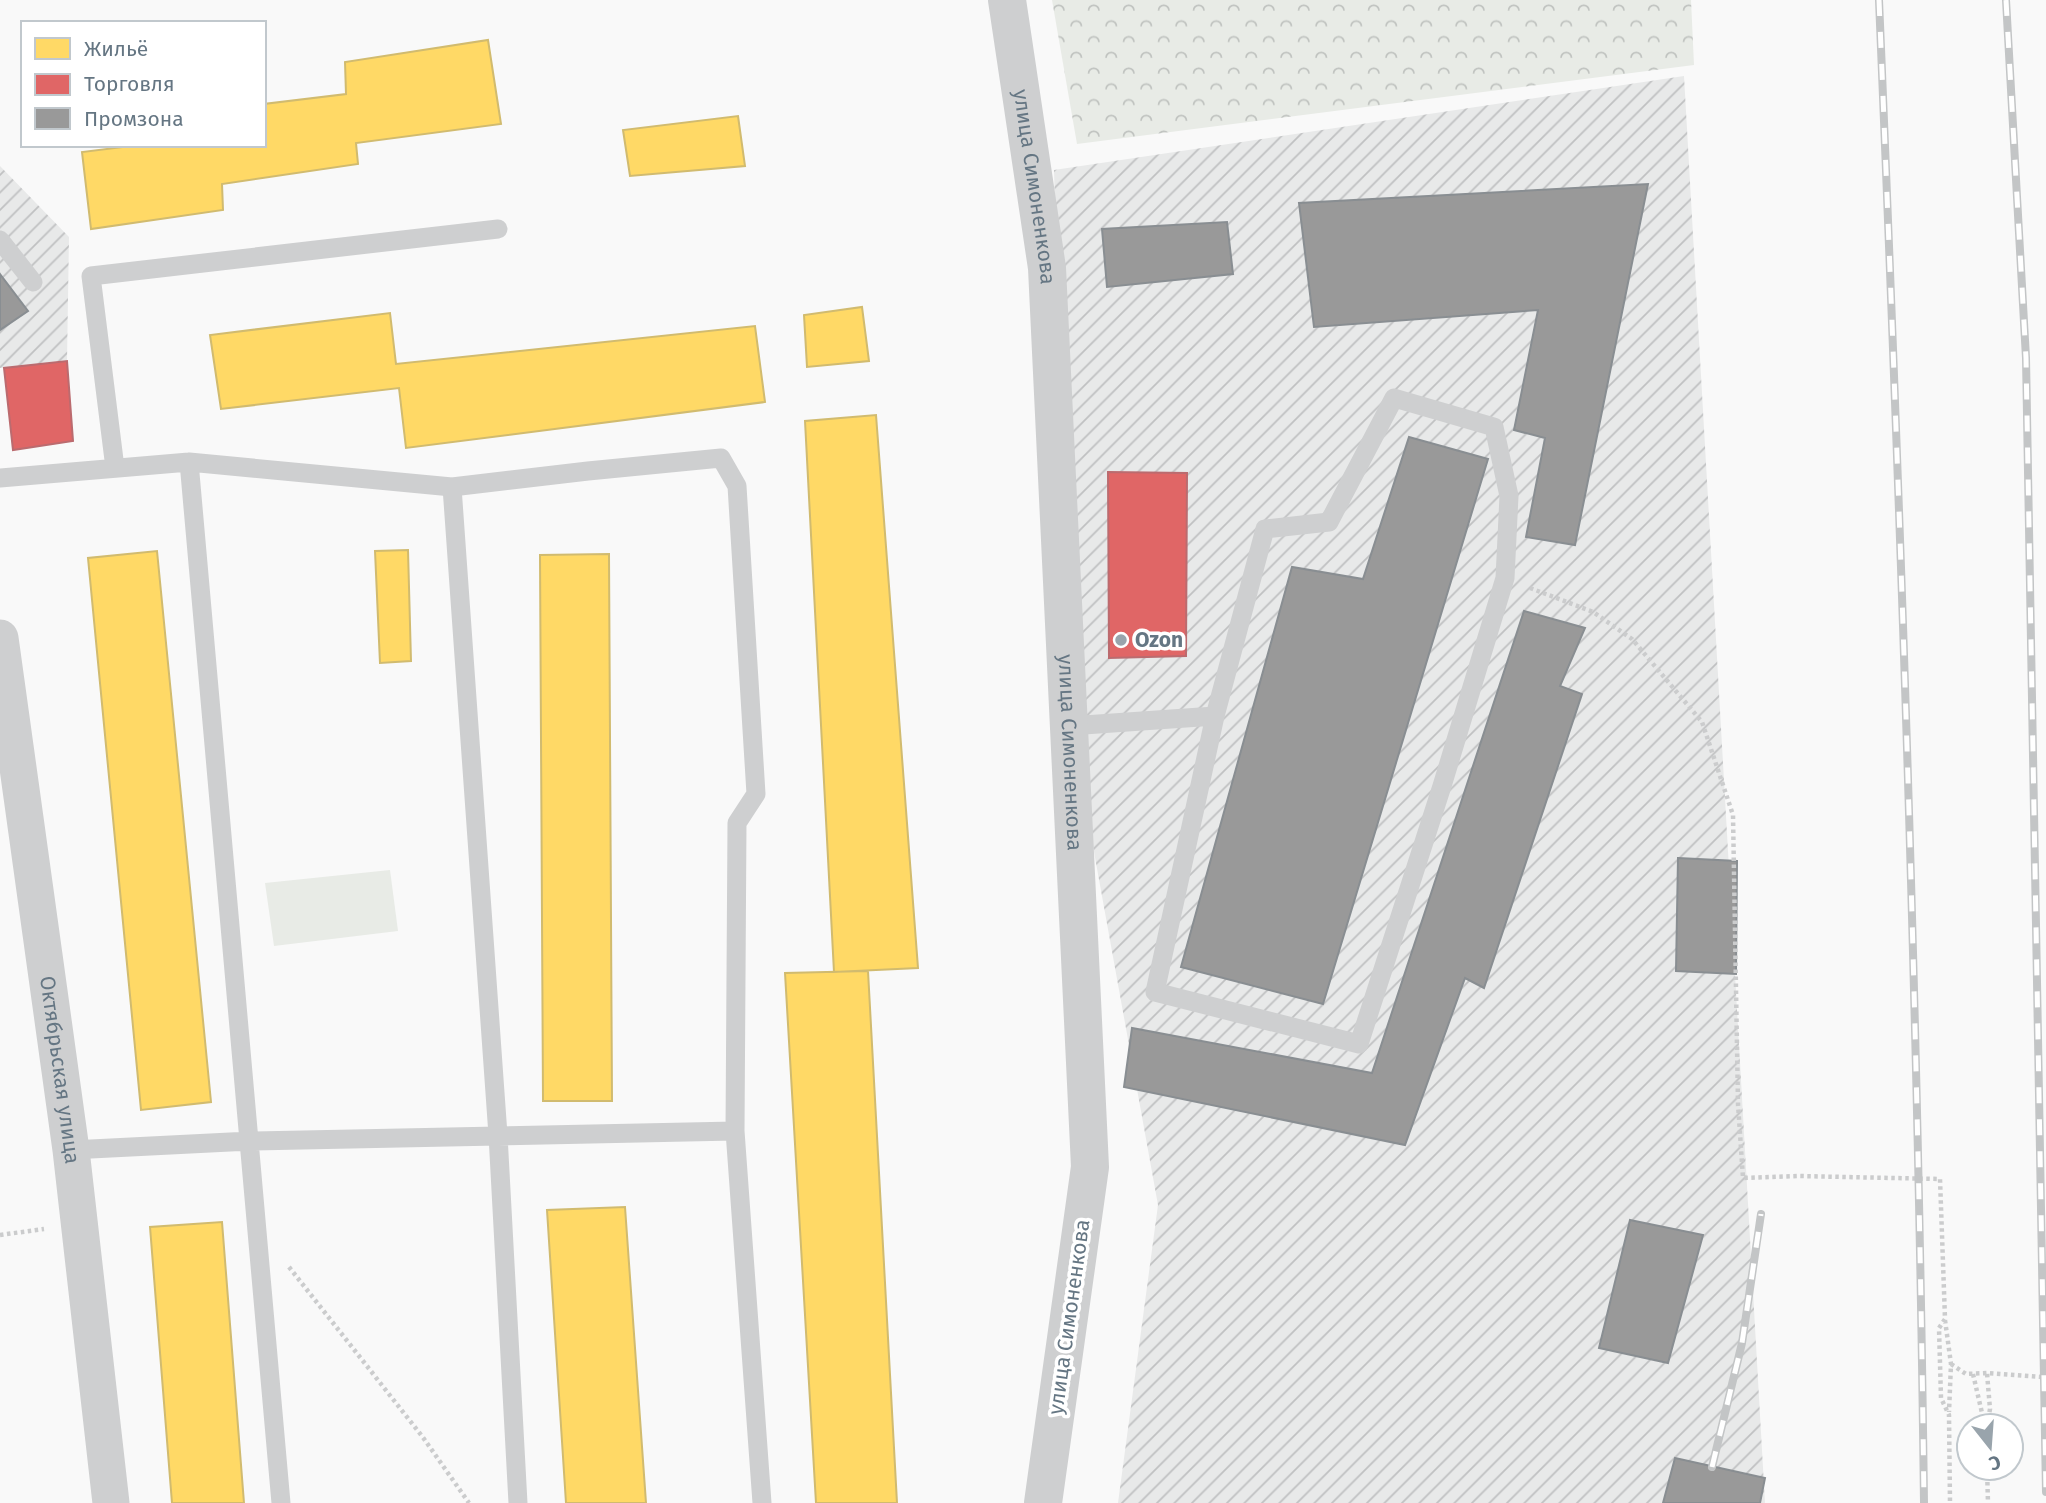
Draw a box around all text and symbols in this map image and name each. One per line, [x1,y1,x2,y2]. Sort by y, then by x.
legend [21,21,266,147]
text: Жильё [84,36,148,62]
text: Торговля [84,71,175,97]
street label: улица Симоненкова [1008,88,1061,285]
text: Промзона [84,106,184,132]
place label: Ozon [1135,627,1183,653]
marker: Ozon [1113,632,1129,648]
street label: улица Симоненкова [1052,653,1088,851]
street label: Октябрьская улица [34,974,85,1165]
street label: улица Симоненкова [1042,1218,1096,1416]
north arrow [1955,1412,2025,1482]
text: С [1986,1450,2003,1475]

